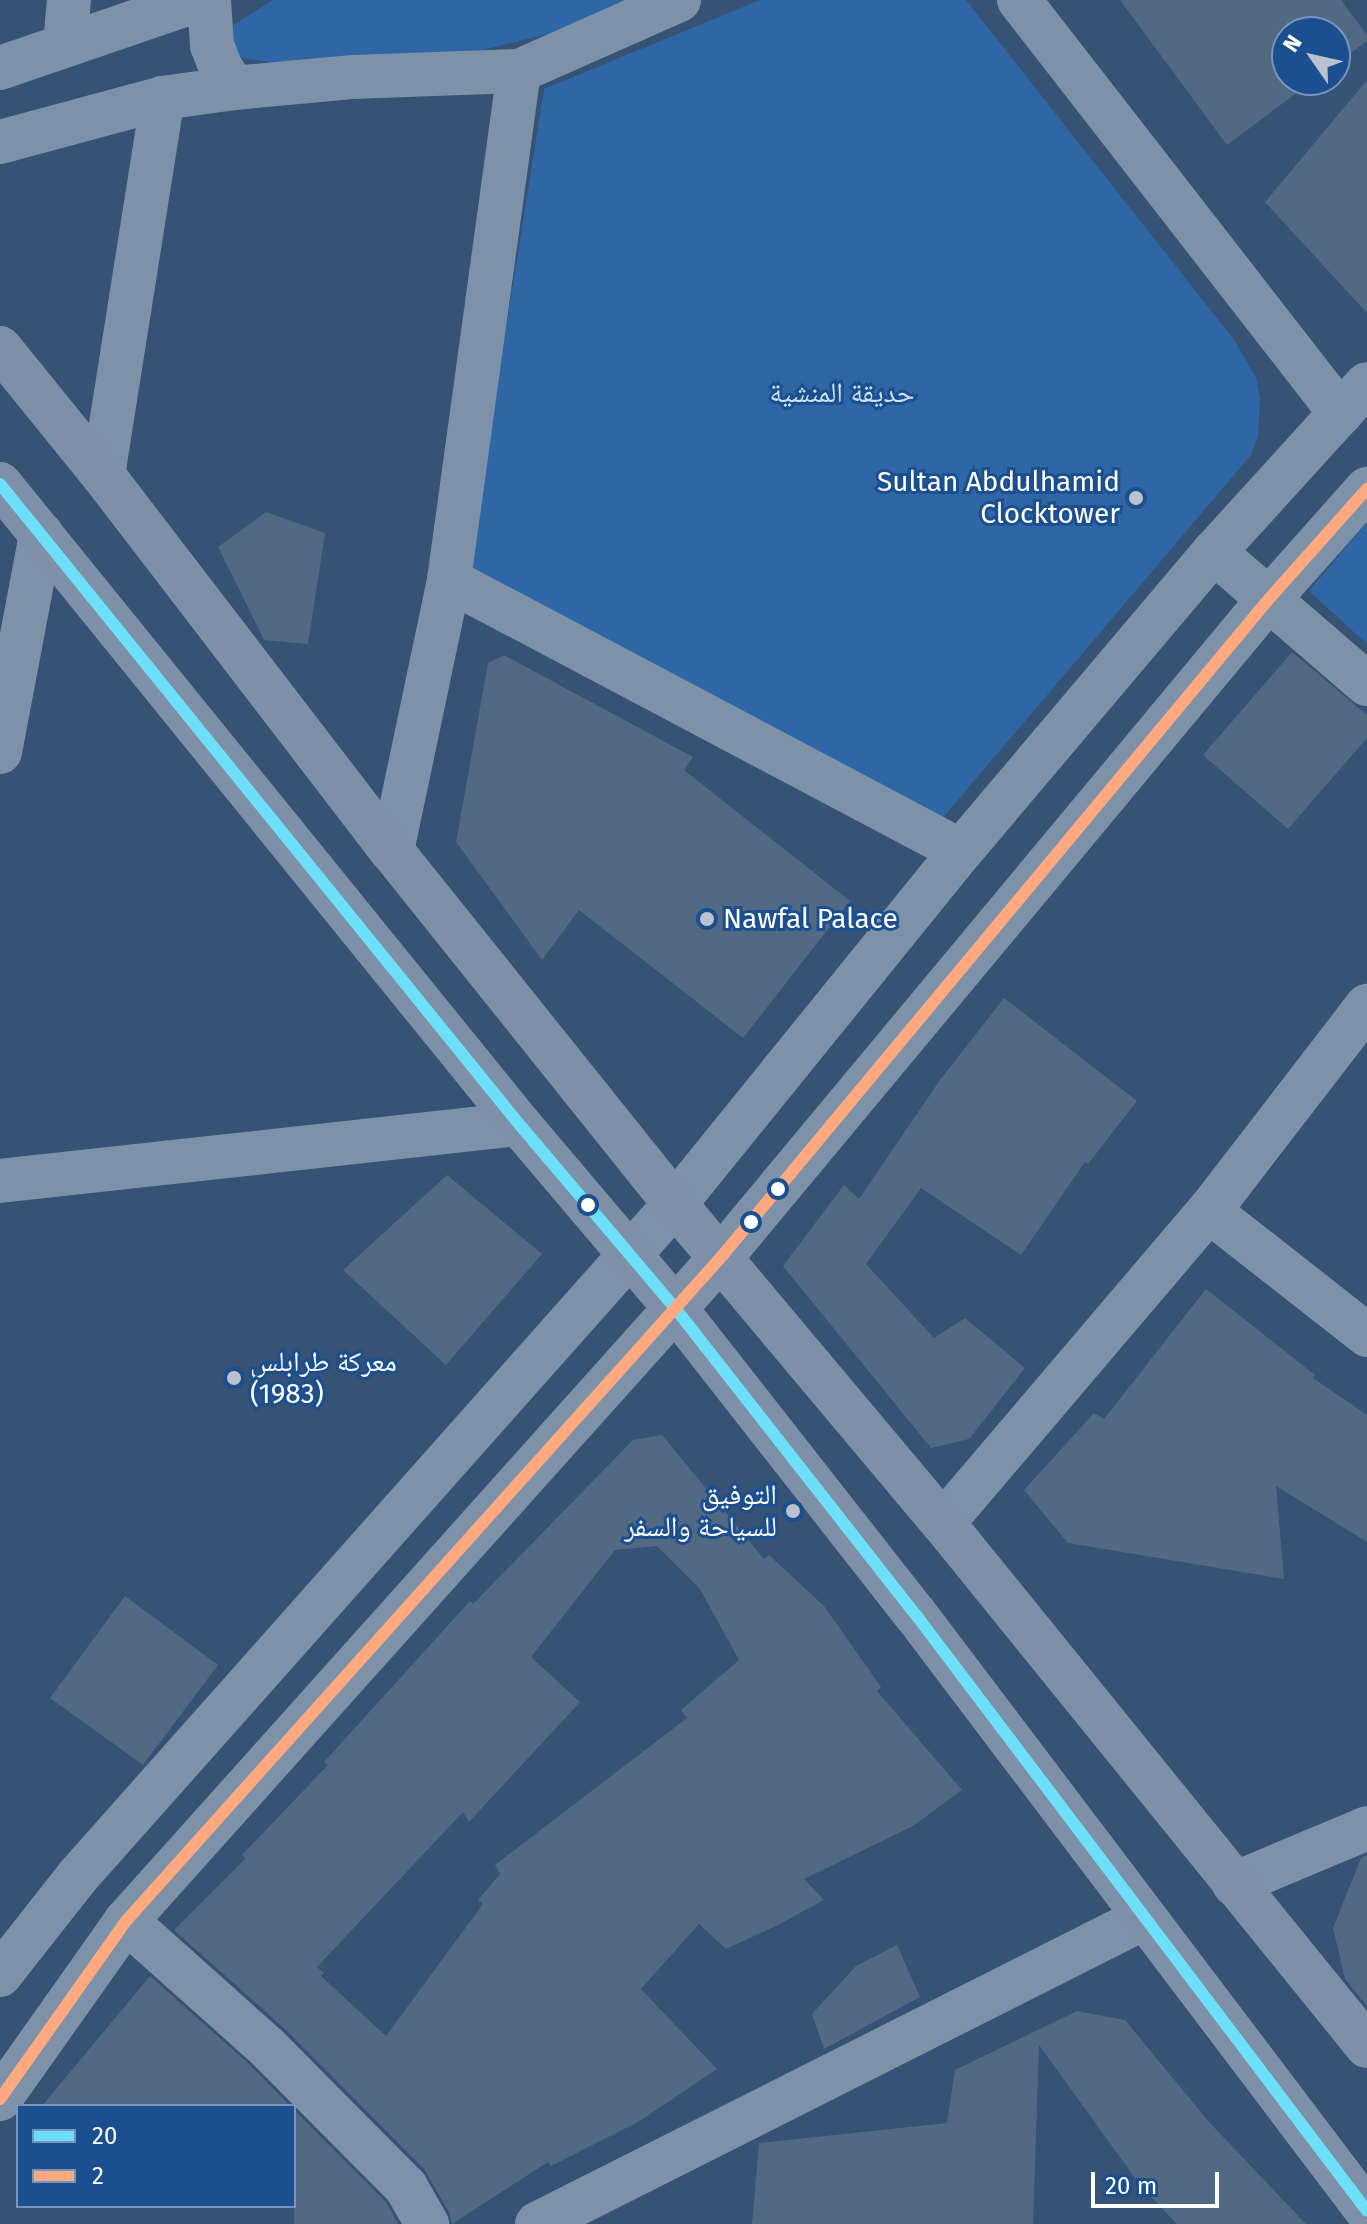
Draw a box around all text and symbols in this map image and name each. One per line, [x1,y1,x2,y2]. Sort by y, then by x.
north arrow [1271,16,1351,96]
text: N [1277,30,1308,57]
park label: حديقة المنشية [769,376,915,410]
place label: Sultan Abdulhamid Clocktower [877,465,1120,531]
marker: Sultan Abdulhamid Clocktower [1127,489,1145,507]
place label: Nawfal Palace [723,902,898,936]
marker: Nawfal Palace [698,910,716,928]
unlabelled marker [770,1181,786,1197]
unlabelled marker [580,1197,596,1213]
unlabelled marker [743,1214,759,1230]
place label: معركة طرابلس (1983) [250,1345,397,1411]
marker: معركة طرابلس (1983) [225,1369,243,1387]
place label: التوفيق للسياحة والسفر [624,1478,777,1544]
marker: التوفيق للسياحة والسفر [784,1502,802,1520]
legend [16,2104,296,2208]
text: 20 [92,2122,117,2150]
scale bar [1095,2156,1223,2206]
text: 2 [92,2162,104,2190]
text: 20 m [1105,2172,1157,2200]

